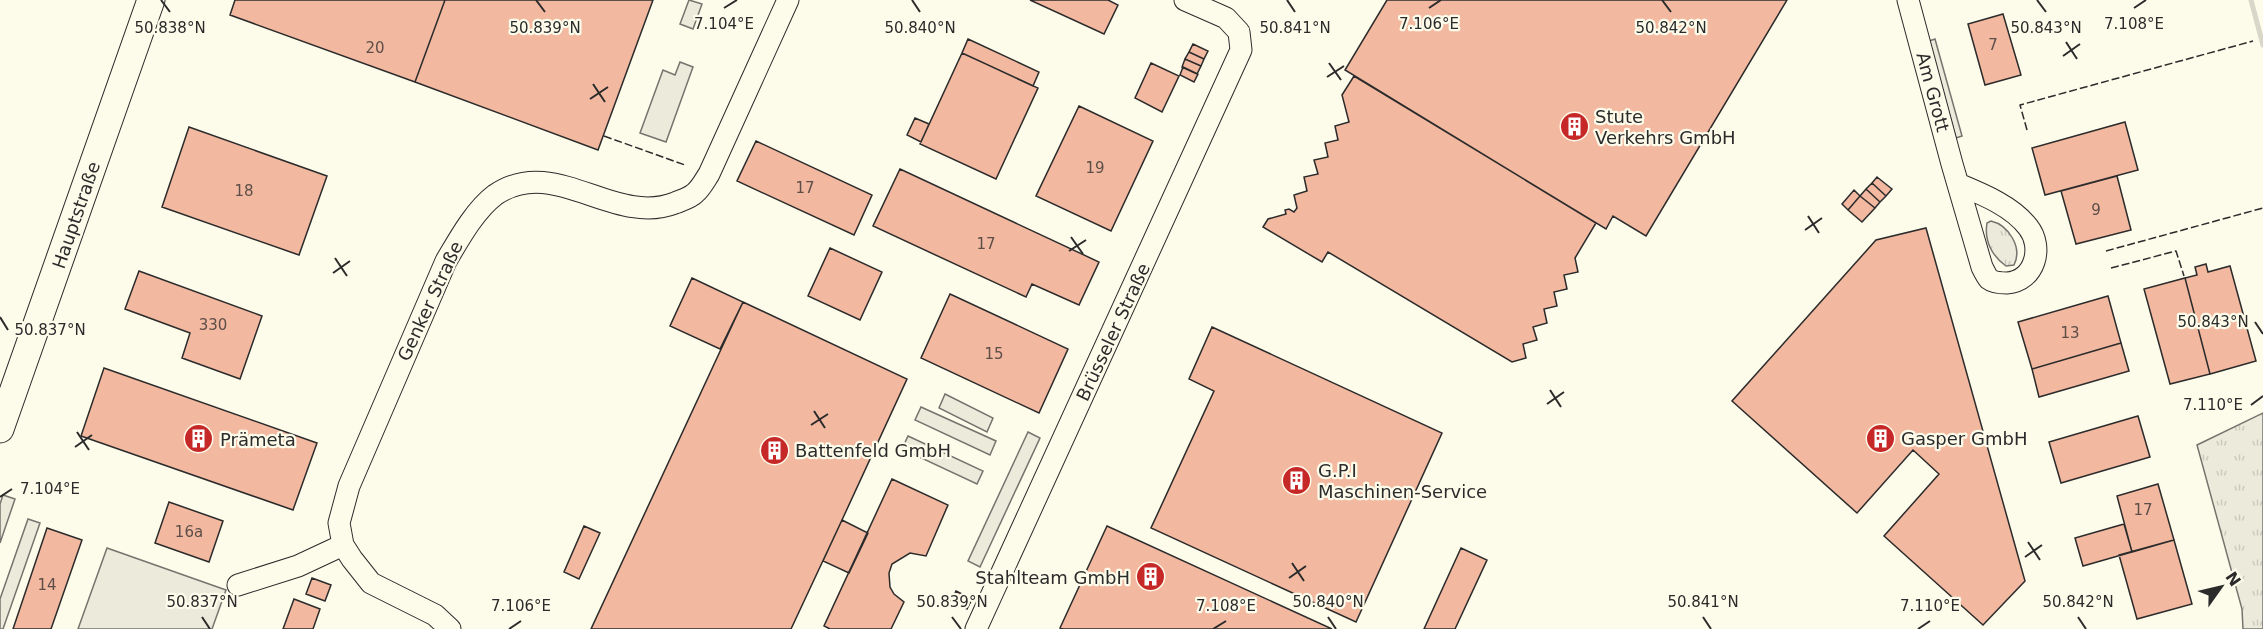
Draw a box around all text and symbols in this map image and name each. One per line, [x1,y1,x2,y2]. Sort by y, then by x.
text: 7.104°E [694,15,754,33]
text: 7.106°E [1399,15,1459,33]
text: 7.108°E [2104,15,2164,33]
text: 50.838°N [134,19,206,37]
text: 50.839°N [509,19,581,37]
text: 50.840°N [884,19,956,37]
text: 50.841°N [1259,19,1331,37]
text: 50.842°N [1635,19,1707,37]
text: 50.843°N [2010,19,2082,37]
house number: 7 [1988,36,1998,54]
house number: 20 [365,39,385,57]
street label: Am Grott [1912,50,1954,134]
place label: Stute Verkehrs GmbH [1595,106,1736,148]
building icon: Stute Verkehrs GmbH [1558,110,1590,142]
street label: Hauptstraße [48,159,104,271]
house number: 19 [1085,159,1105,177]
house number: 17 [795,179,815,197]
house number: 18 [234,182,254,200]
house number: 9 [2091,201,2101,219]
house number: 17 [976,235,996,253]
street label: Genker Straße [393,238,467,364]
street label: Brüsseler Straße [1072,260,1154,404]
text: 50.843°N [2177,313,2249,331]
house number: 330 [199,316,227,334]
text: 50.837°N [14,321,86,339]
house number: 13 [2060,324,2080,342]
house number: 15 [984,345,1004,363]
text: 7.110°E [2183,396,2243,414]
building icon: Gasper GmbH [1864,422,1896,454]
building icon: Prämeta [183,423,215,455]
place label: Gasper GmbH [1901,428,2027,449]
place label: Prämeta [220,429,296,450]
building icon: Battenfeld GmbH [758,434,790,466]
place label: Battenfeld GmbH [795,440,951,461]
place label: G.P.I Maschinen-Service [1318,460,1487,502]
building icon: G.P.I Maschinen-Service [1281,464,1313,496]
text: 7.104°E [20,480,80,498]
house number: 17 [2133,501,2153,519]
house number: 16a [175,523,203,541]
north arrow [2191,557,2251,617]
building icon: Stahlteam GmbH [1135,561,1167,593]
place label: Stahlteam GmbH [975,567,1130,588]
text: N [2221,568,2245,590]
house number: 14 [37,576,57,594]
text: 50.837°N [166,593,238,611]
text: 50.839°N [916,593,988,611]
text: 50.840°N [1292,593,1364,611]
text: 50.841°N [1667,593,1739,611]
text: 50.842°N [2042,593,2114,611]
text: 7.106°E [491,597,551,615]
text: 7.108°E [1196,597,1256,615]
text: 7.110°E [1900,597,1960,615]

